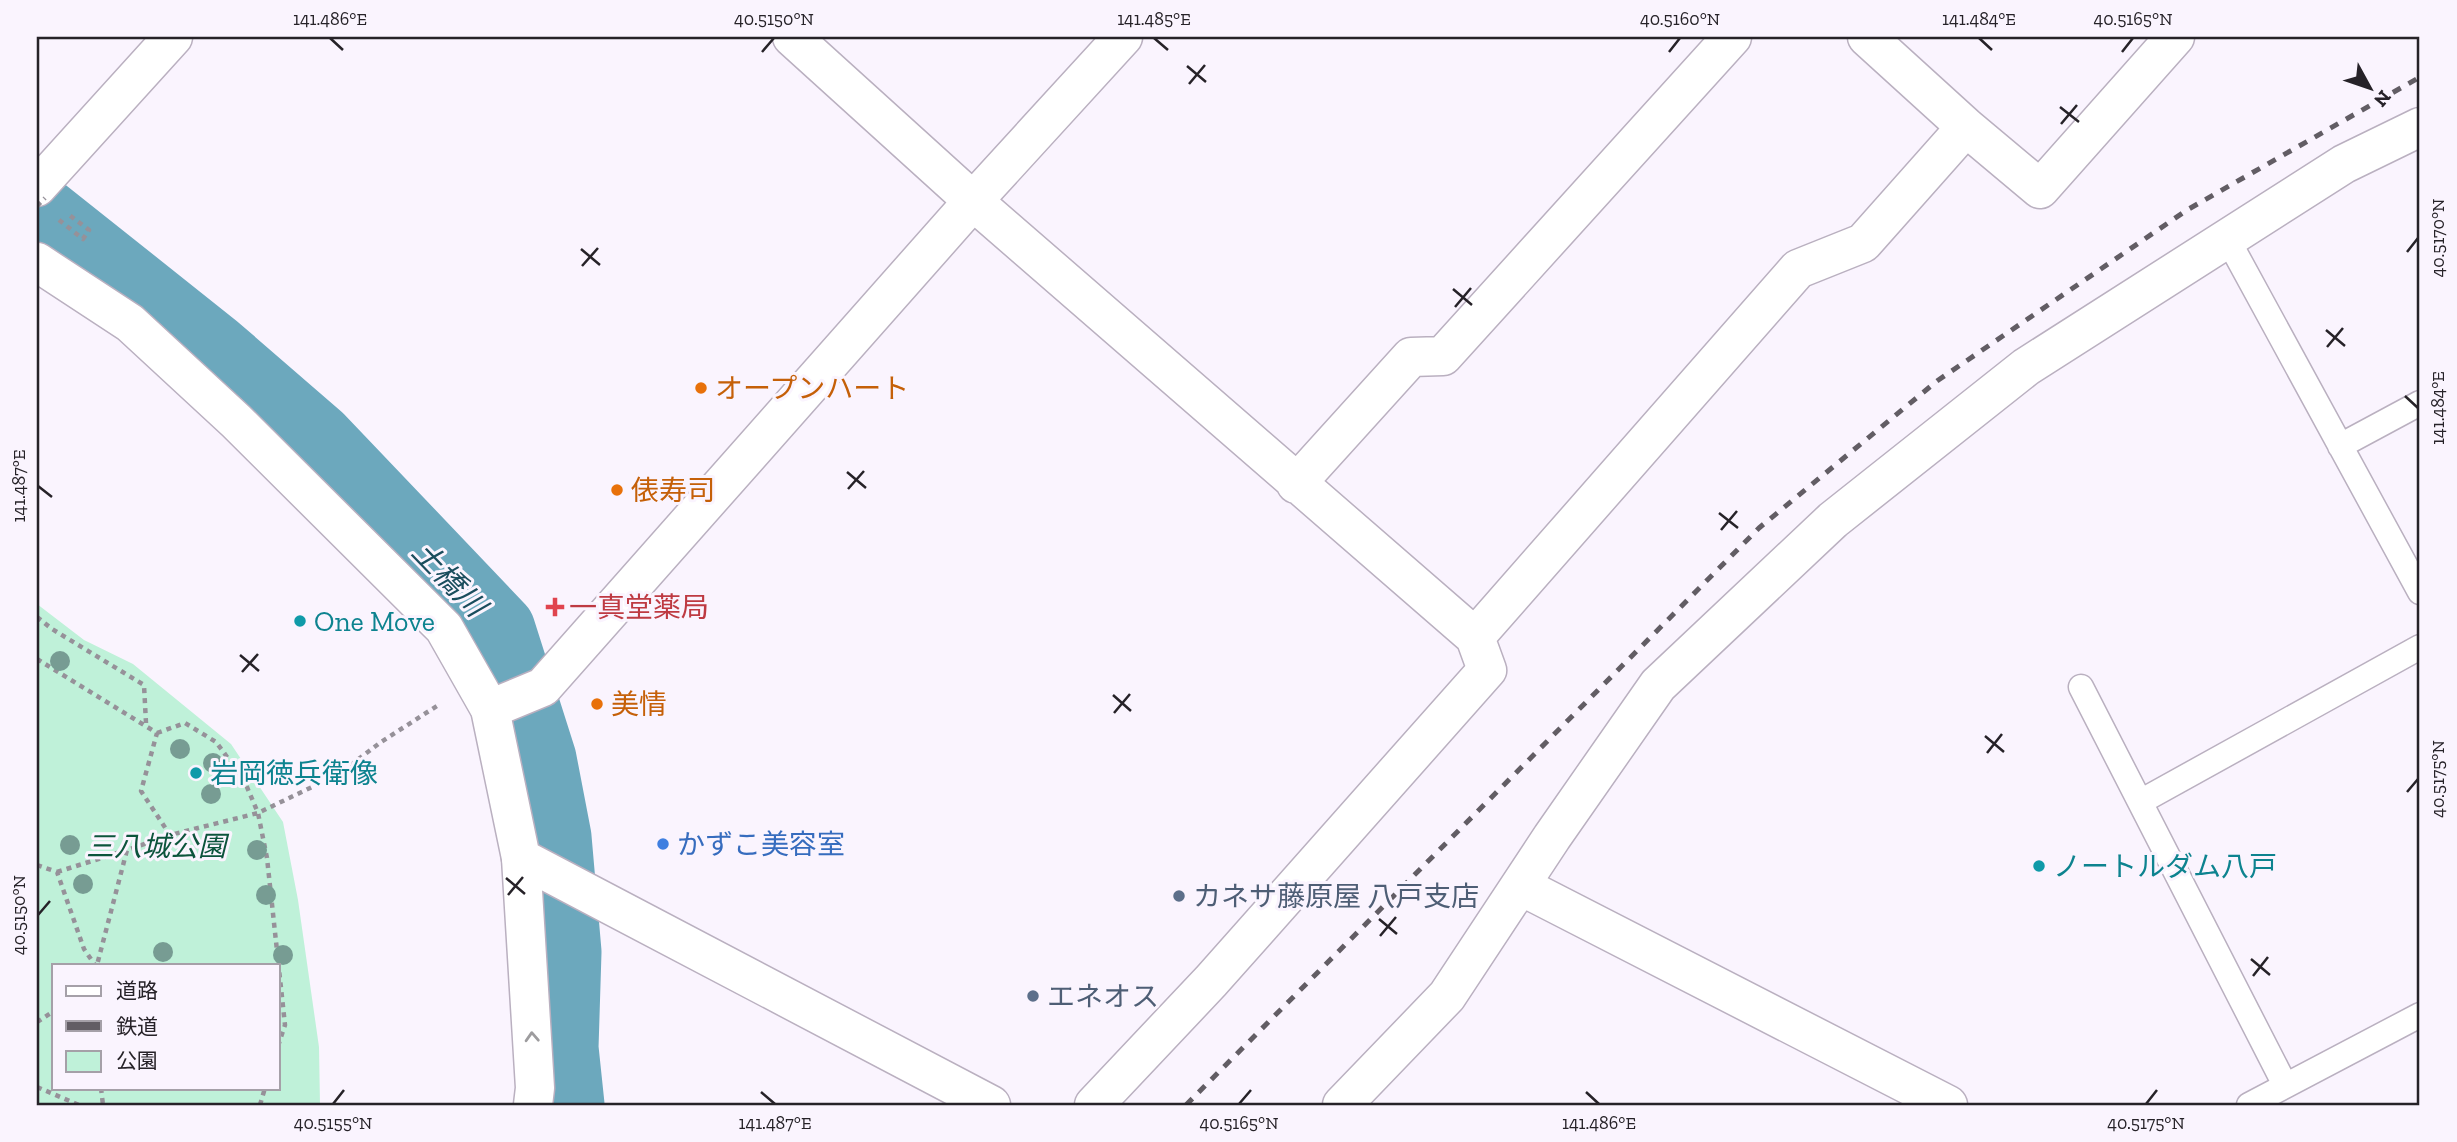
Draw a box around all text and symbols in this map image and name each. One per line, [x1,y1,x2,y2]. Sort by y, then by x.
text: 141.486°E [293,8,367,30]
text: 40.5150°N [734,8,814,30]
text: 141.485°E [1117,8,1191,30]
text: 40.5160°N [1640,8,1720,30]
text: 141.484°E [1942,8,2016,30]
text: 40.5165°N [2094,8,2172,30]
north arrow [2334,52,2404,122]
text: N [2369,86,2396,112]
text: 40.5170°N [2427,199,2449,277]
text: 141.484°E [2427,371,2449,445]
place label: オープンハート [715,372,909,405]
marker: オープンハート [693,380,709,396]
text: 141.487°E [8,450,30,522]
place label: 俵寿司 [631,474,715,507]
marker: 俵寿司 [609,482,625,498]
water label: 土橋川 [405,534,495,626]
place label: 一真堂薬局 [569,591,709,624]
marker: 一真堂薬局 [547,599,563,615]
place label: One Move [314,605,435,638]
marker: One Move [292,613,308,629]
place label: 美情 [611,688,667,721]
marker: 美情 [589,696,605,712]
text: 40.5175°N [2427,740,2449,818]
place label: 岩岡徳兵衛像 [210,757,378,790]
marker: 岩岡徳兵衛像 [188,765,204,781]
place label: かずこ美容室 [677,828,845,861]
park label: 三八城公園 [86,830,230,863]
marker: かずこ美容室 [655,836,671,852]
place label: ノートルダム八戸 [2053,850,2277,883]
marker: ノートルダム八戸 [2031,858,2047,874]
text: 40.5150°N [8,875,30,955]
place label: カネサ藤原屋 八戸支店 [1193,880,1479,913]
marker: カネサ藤原屋 八戸支店 [1171,888,1187,904]
legend [52,964,280,1090]
text: 道路 [116,978,158,1003]
place label: エネオス [1047,980,1159,1013]
marker: エネオス [1025,988,1041,1004]
text: 鉄道 [116,1014,158,1039]
one-way arrow [525,1031,540,1042]
text: 公園 [116,1048,158,1073]
text: 40.5155°N [294,1112,372,1134]
text: 141.487°E [739,1112,811,1134]
text: 40.5165°N [1200,1112,1278,1134]
text: 141.486°E [1562,1112,1636,1134]
text: 40.5175°N [2107,1112,2185,1134]

